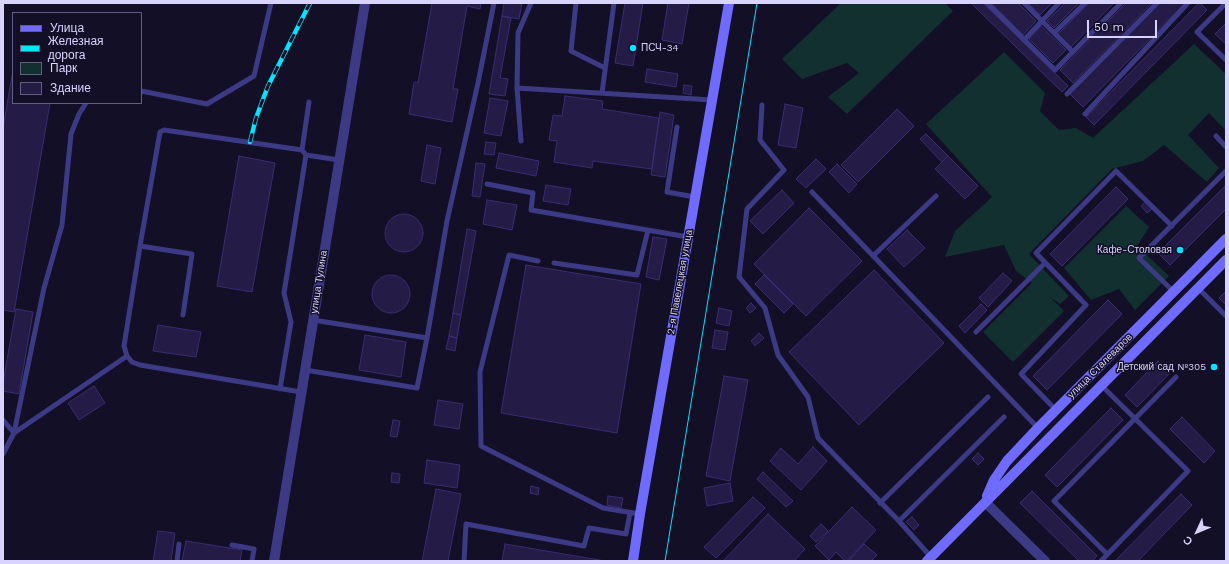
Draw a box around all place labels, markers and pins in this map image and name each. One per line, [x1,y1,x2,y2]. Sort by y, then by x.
place label: ПСЧ-34 [641,42,679,54]
marker: ПСЧ-34 [628,43,638,53]
place label: Кафе-Столовая [1097,244,1172,256]
marker: Кафе-Столовая [1175,245,1185,255]
place label: Детский сад №305 [1117,361,1206,373]
marker: Детский сад №305 [1209,362,1219,372]

